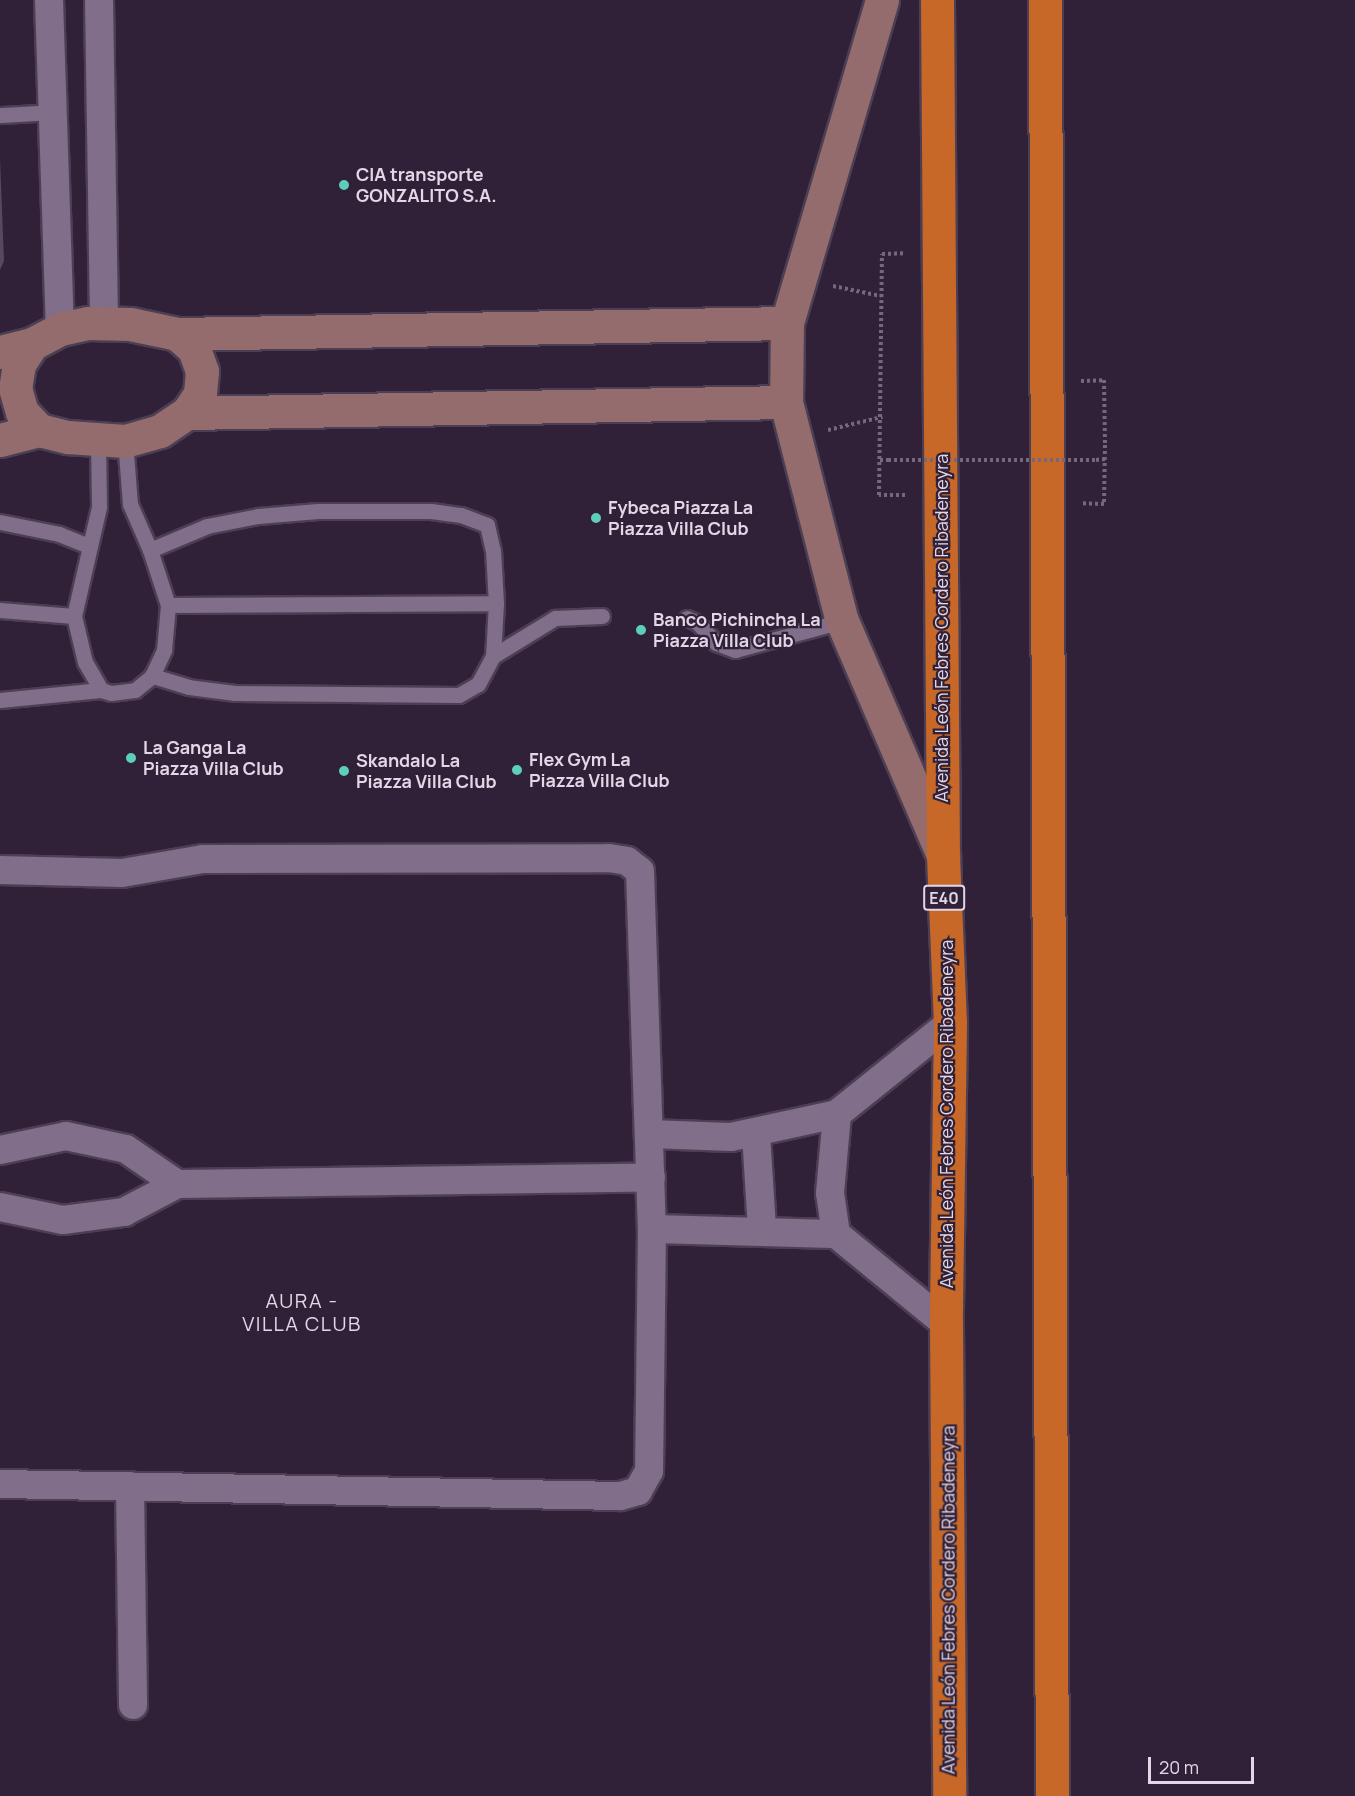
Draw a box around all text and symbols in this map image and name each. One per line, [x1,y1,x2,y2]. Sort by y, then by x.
place label: CIA transporte GONZALITO S.A. [356,164,497,207]
marker: CIA transporte GONZALITO S.A. [337,178,351,192]
street label: Avenida León Febres Cordero Ribadeneyra [930,454,952,802]
place label: Fybeca Piazza La Piazza Villa Club [608,497,753,540]
marker: Fybeca Piazza La Piazza Villa Club [589,511,603,525]
place label: Banco Pichincha La Piazza Villa Club [653,609,821,652]
marker: Banco Pichincha La Piazza Villa Club [634,623,648,637]
place label: La Ganga La Piazza Villa Club [143,737,284,780]
place label: Flex Gym La Piazza Villa Club [529,749,670,792]
place label: Skandalo La Piazza Villa Club [356,750,497,792]
marker: La Ganga La Piazza Villa Club [124,751,138,765]
marker: Flex Gym La Piazza Villa Club [510,763,524,777]
marker: Skandalo La Piazza Villa Club [337,764,351,778]
road number: E40 [923,885,965,911]
street label: Avenida León Febres Cordero Ribadeneyra [935,940,957,1288]
district label: AURA - VILLA CLUB [242,1289,362,1336]
street label: Avenida León Febres Cordero Ribadeneyra [937,1426,959,1774]
scale bar [1151,1745,1258,1783]
text: 20 m [1159,1755,1199,1779]

